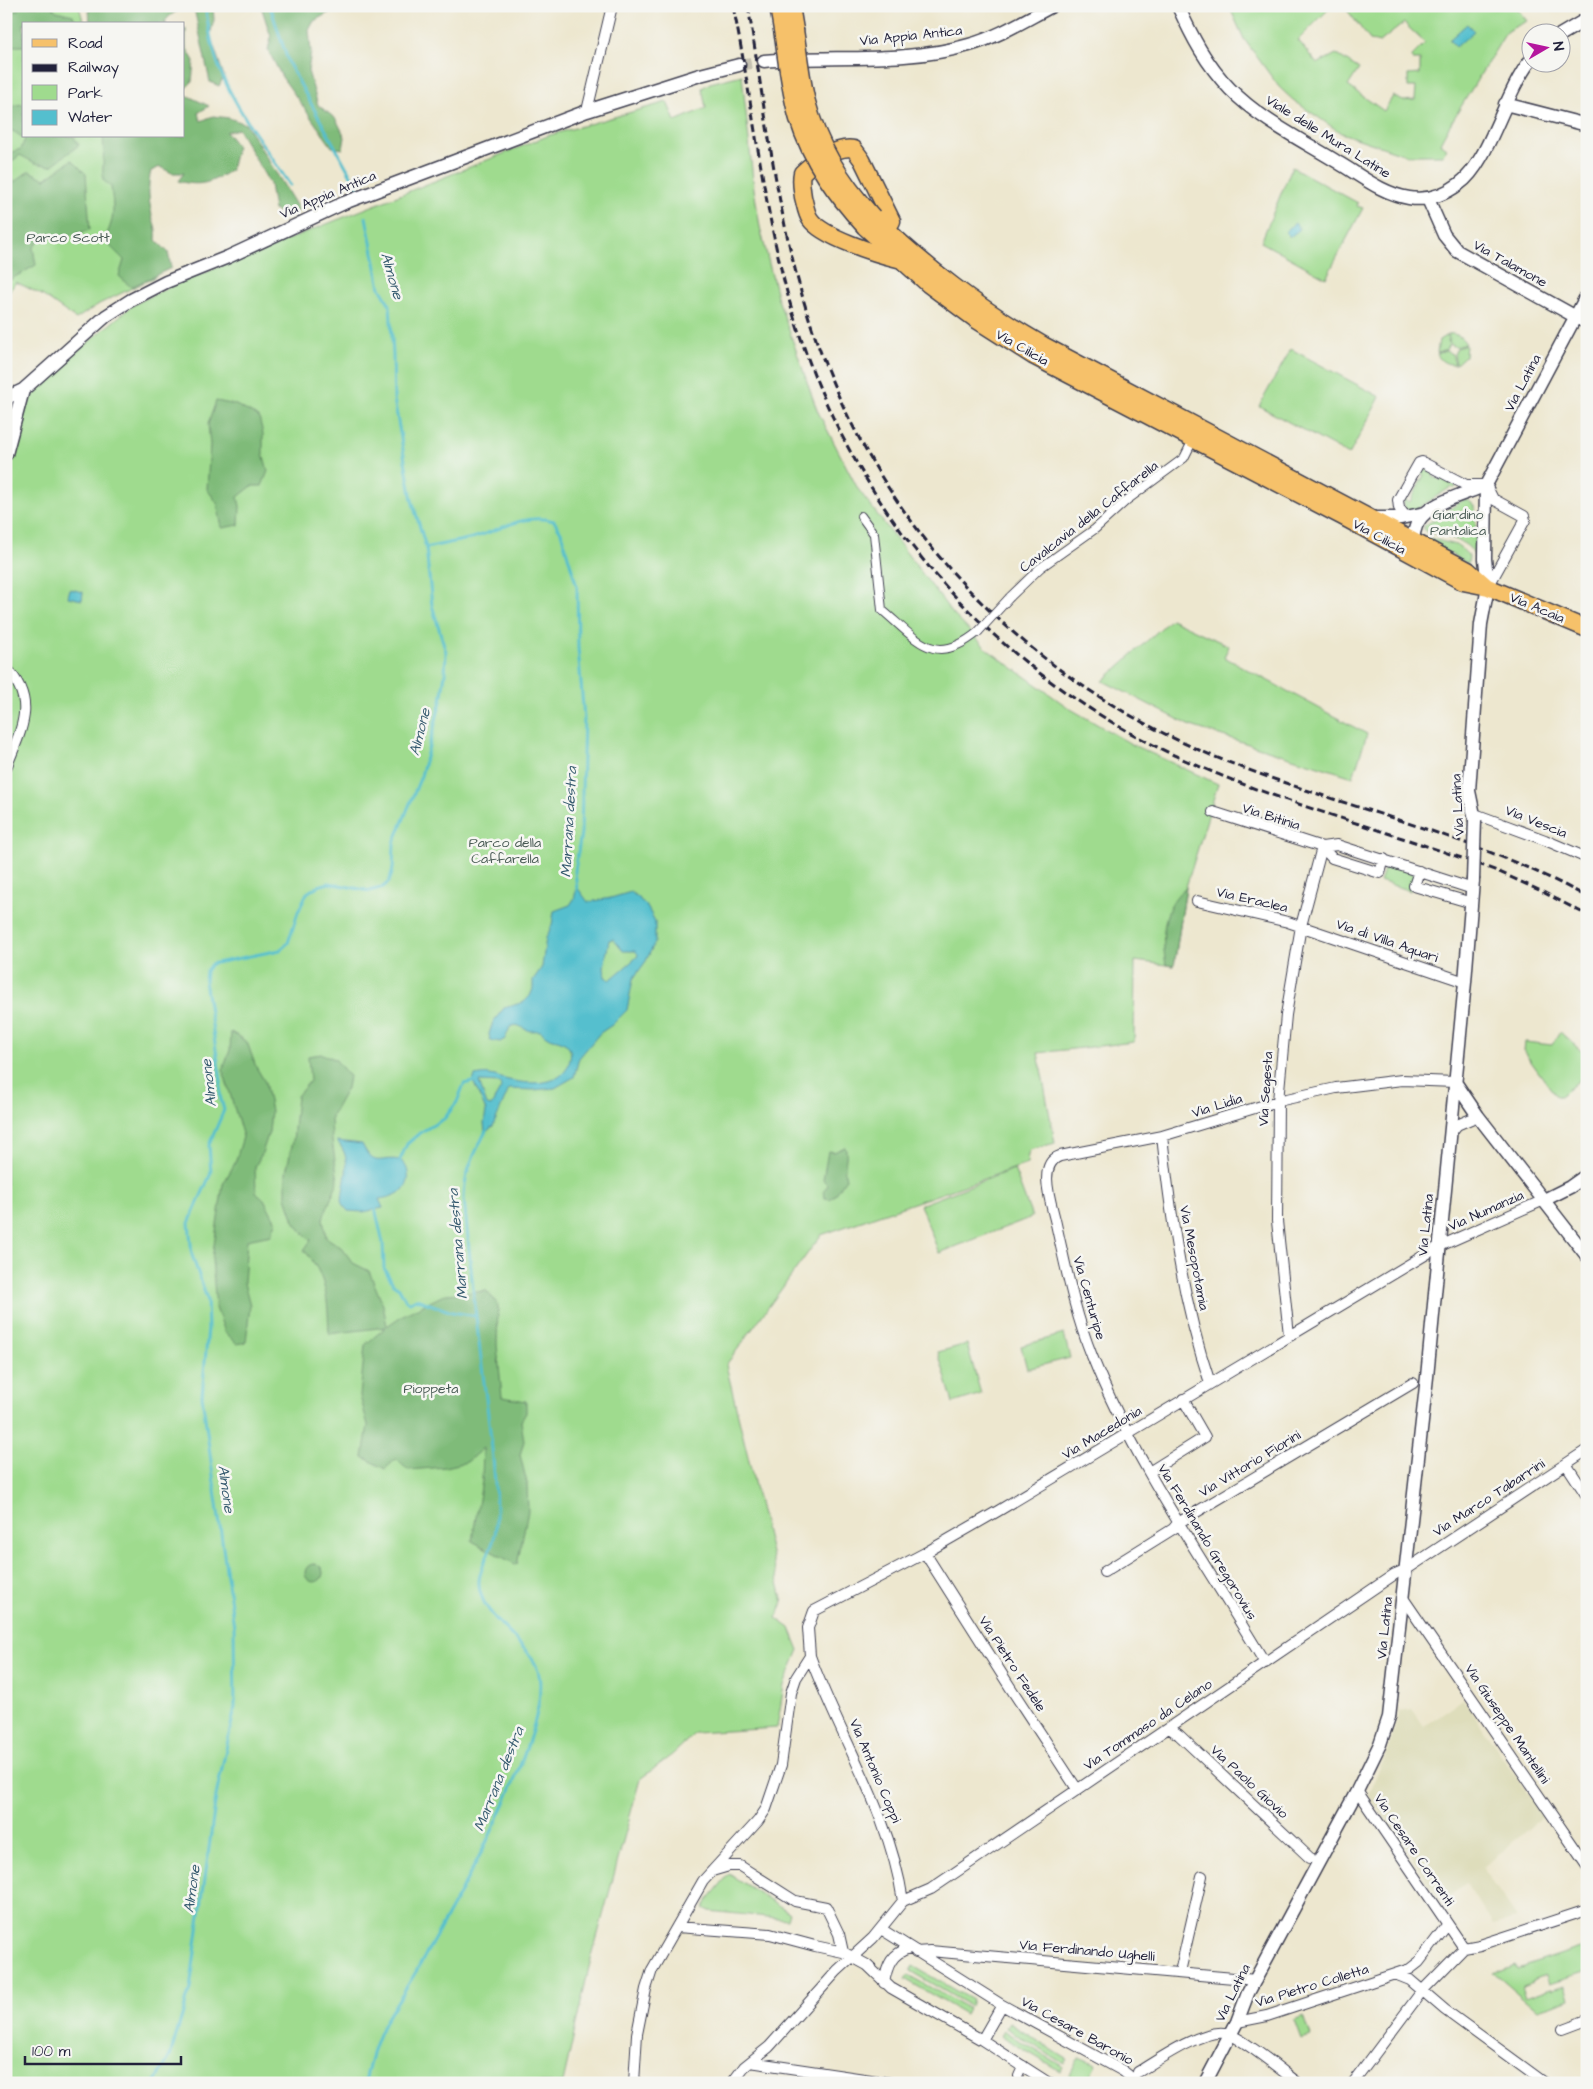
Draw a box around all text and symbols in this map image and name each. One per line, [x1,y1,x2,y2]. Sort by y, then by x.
street label: Via Appia Antica [859,21,963,51]
legend [22,22,185,138]
north arrow [1520,22,1570,72]
text: Road [68,33,103,54]
text: N [1547,40,1568,52]
text: Railway [68,57,119,79]
text: Park [68,83,103,104]
street label: Viale delle Mura Latine [1262,90,1395,184]
text: Water [68,107,112,128]
street label: Via Appia Antica [277,166,379,224]
park label: Parco Scott [26,228,110,248]
street label: Via Talamone [1469,235,1551,293]
water label: Almone [375,250,409,303]
street label: Via Cilicia [992,325,1052,371]
street label: Via Latina [1500,351,1546,415]
street label: Cavalcavia della Caffarella [1015,456,1163,578]
park label: Giardino Pantalica [1430,505,1486,541]
street label: Via Cilicia [1349,514,1409,560]
street label: Via Acaia [1506,587,1568,629]
water label: Almone [404,705,436,758]
water label: Marrana destra [556,765,582,878]
street label: Via Latina [1446,773,1470,837]
street label: Via Bitinia [1240,798,1302,836]
street label: Via Vescia [1502,801,1570,843]
park label: Parco della Caffarella [469,833,541,869]
street label: Via Eraclea [1214,882,1290,918]
street label: Via di Villa Aquari [1333,914,1441,968]
street label: Via Segesta [1253,1051,1279,1127]
water label: Almone [196,1057,222,1108]
street label: Via Lidia [1189,1089,1245,1123]
street label: Via Numanzia [1445,1185,1527,1237]
water label: Marrana destra [443,1187,473,1300]
street label: Via Latina [1413,1193,1439,1257]
street label: Via Mesopotamia [1174,1204,1214,1312]
street label: Via Centuripe [1068,1254,1111,1343]
park label: Pioppeta [404,1379,458,1399]
street label: Via Macedonia [1058,1401,1146,1465]
street label: Via Vittorio Fiorini [1195,1426,1305,1502]
street label: Via Marco Tabarrini [1429,1454,1549,1542]
street label: Via Ferdinando Gregorovius [1152,1460,1262,1624]
water label: Almone [212,1464,240,1515]
street label: Via Latina [1372,1596,1398,1660]
street label: Via Pietro Fedele [973,1612,1051,1716]
street label: Via Giuseppe Mantellini [1459,1660,1555,1788]
street label: Via Tommaso da Celano [1080,1674,1216,1776]
street label: Via Antonio Coppi [844,1716,906,1826]
water label: Marrana destra [469,1722,530,1834]
street label: Via Paolo Giovio [1206,1741,1293,1824]
street label: Via Cesare Correnti [1369,1790,1459,1910]
water label: Almone [178,1863,206,1914]
street label: Via Ferdinando Ughelli [1018,1935,1156,1967]
street label: Via Pietro Colletta [1253,1959,1371,2013]
street label: Via Latina [1210,1961,1256,2025]
street label: Via Cesare Baronio [1017,1992,1137,2070]
scale bar [25,2034,181,2066]
text: 100 m [32,2041,71,2062]

